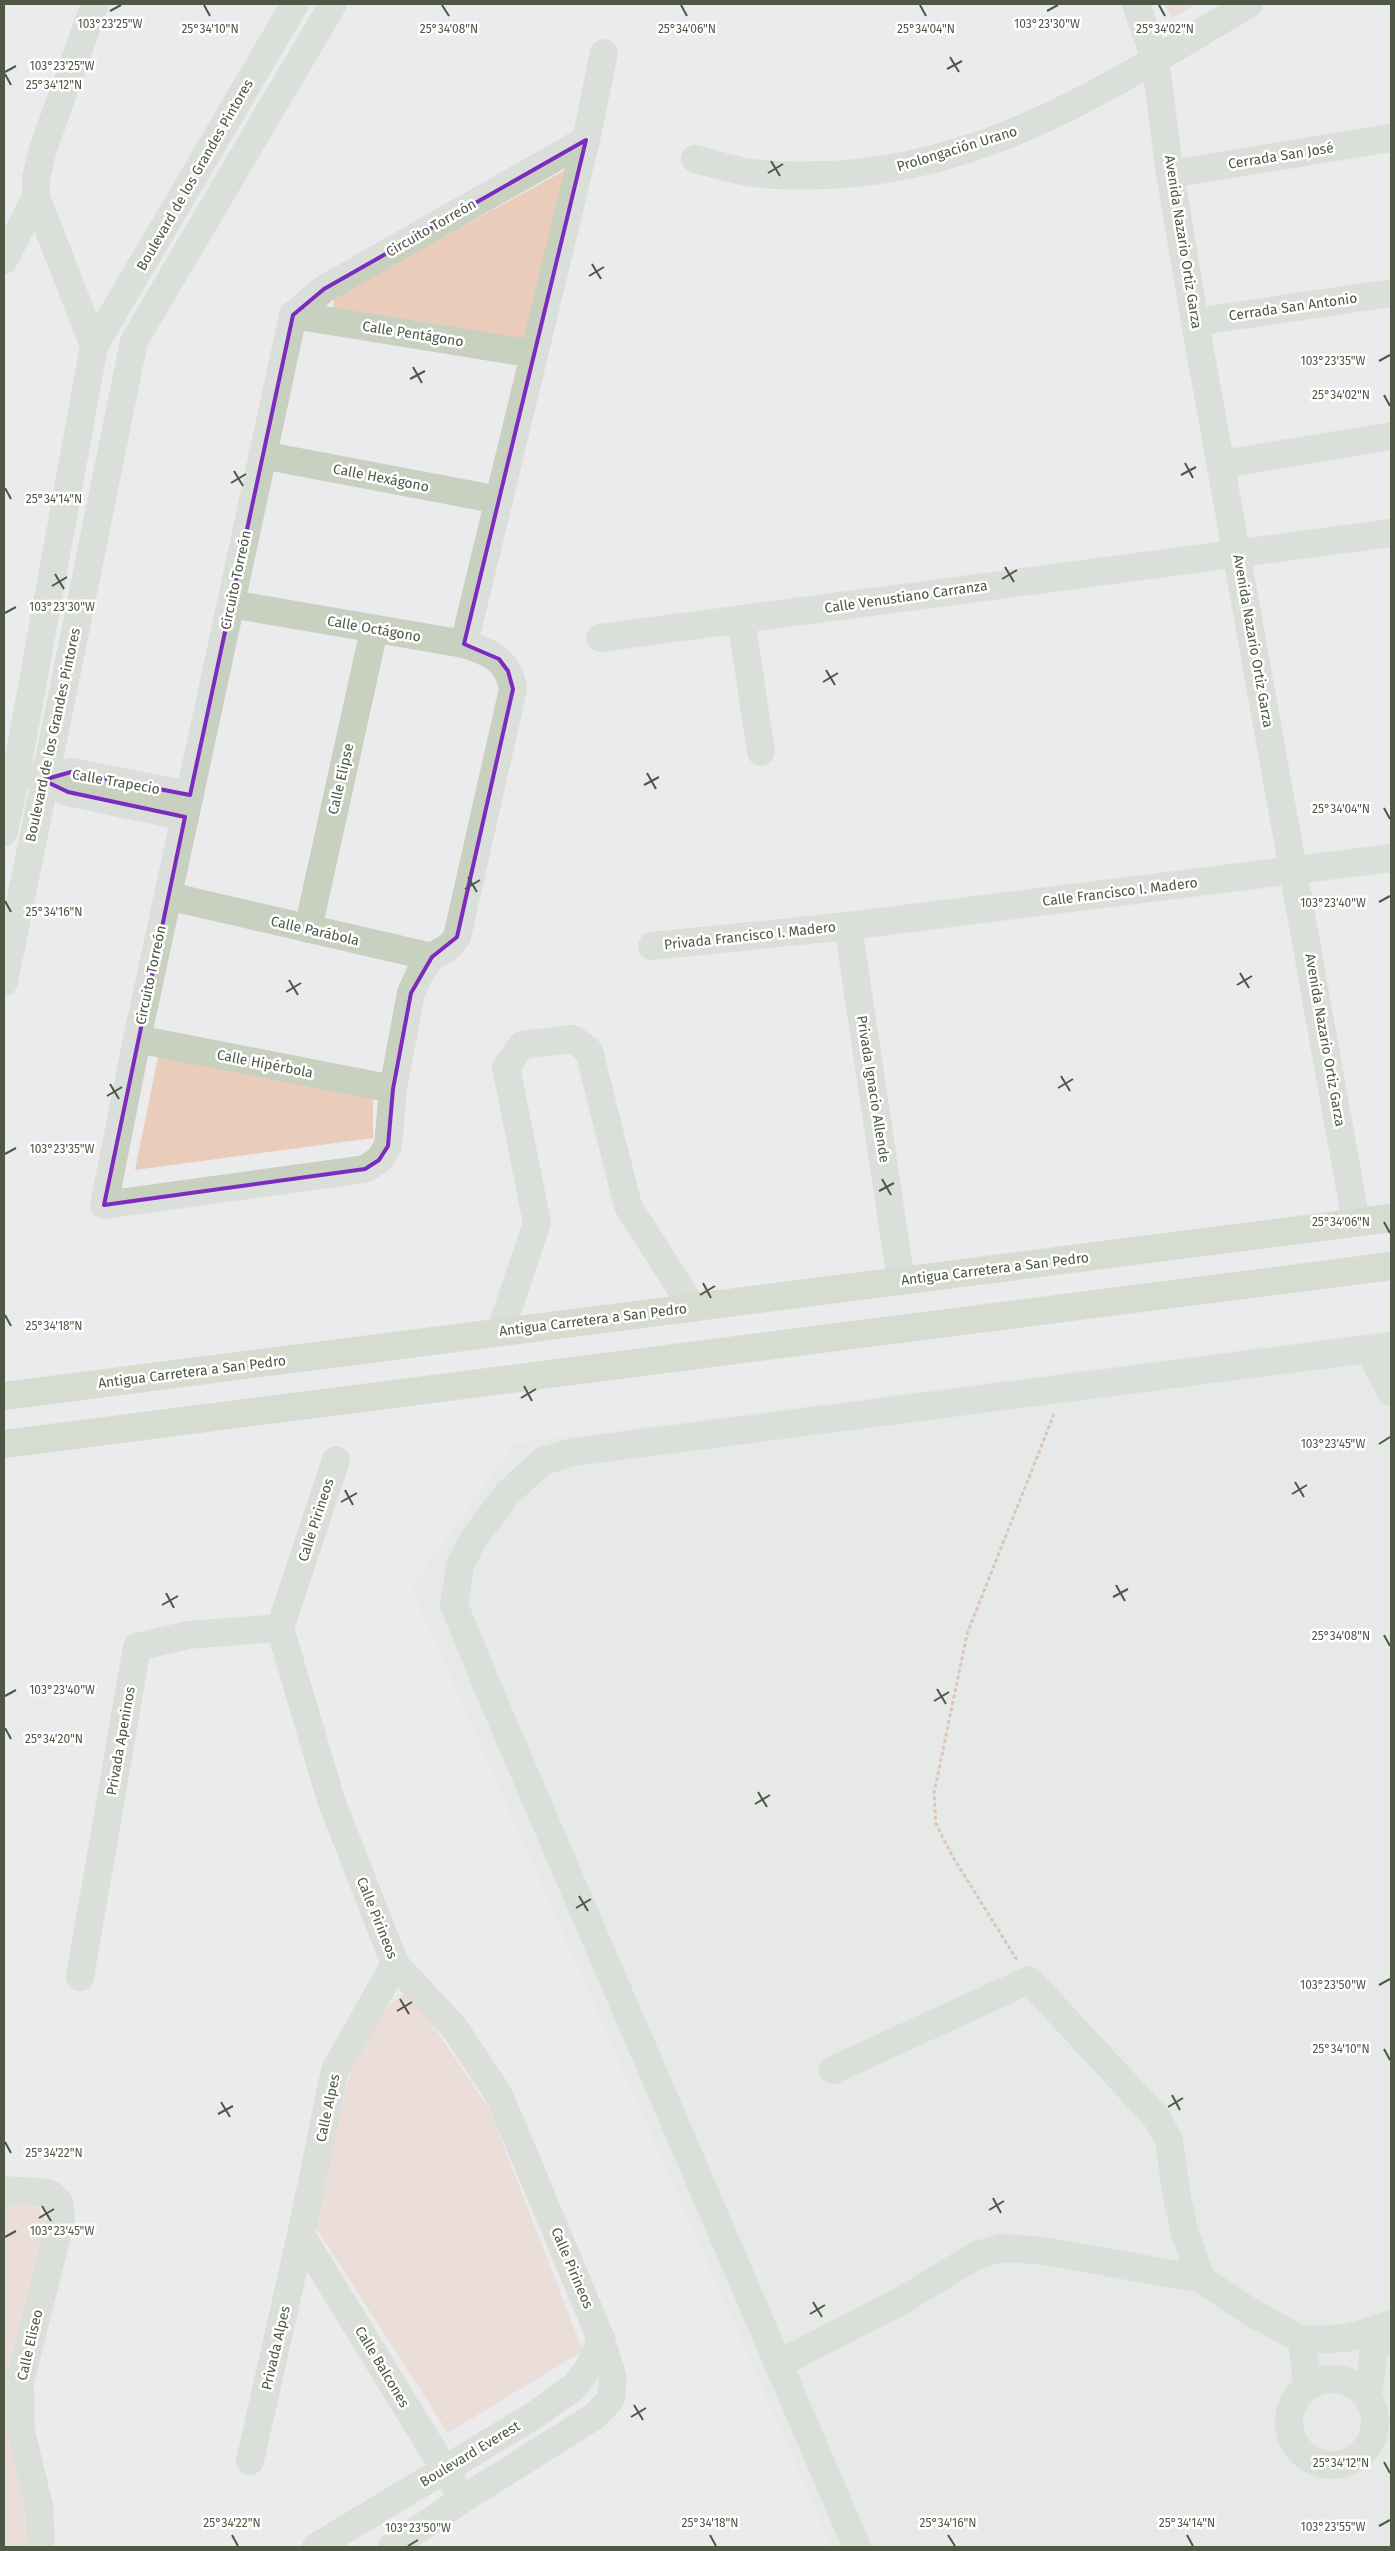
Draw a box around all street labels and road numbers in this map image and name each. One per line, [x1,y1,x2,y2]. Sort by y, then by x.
street label: Boulevard de los Grandes Pintores [133,76,257,274]
street label: Prolongación Urano [895,123,1019,175]
street label: Cerrada San José [1227,139,1335,173]
street label: Avenida Nazario Ortiz Garza [1161,154,1205,330]
street label: Circuito Torreón [383,195,479,261]
street label: Cerrada San Antonio [1228,290,1358,324]
street label: Calle Pentágono [361,318,465,350]
street label: Calle Hexágono [332,460,430,496]
street label: Circuito Torreón [217,529,255,631]
street label: Avenida Nazario Ortiz Garza [1229,553,1277,729]
street label: Calle Venustiano Carranza [823,577,989,617]
street label: Calle Octágono [326,612,422,646]
street label: Boulevard de los Grandes Pintores [22,626,84,843]
street label: Calle Elipse [325,742,357,816]
street label: Calle Trapecio [71,766,161,798]
street label: Calle Francisco I. Madero [1041,874,1199,910]
street label: Calle Parábola [269,913,361,949]
street label: Privada Francisco I. Madero [663,919,837,953]
street label: Circuito Torreón [132,924,170,1026]
street label: Avenida Nazario Ortiz Garza [1301,952,1349,1128]
street label: Privada Ignacio Allende [853,1014,893,1164]
street label: Calle Hipérbola [215,1046,315,1082]
street label: Antigua Carretera a San Pedro [900,1249,1090,1289]
street label: Antigua Carretera a San Pedro [498,1300,688,1340]
street label: Antigua Carretera a San Pedro [97,1352,287,1392]
street label: Calle Pirineos [295,1476,338,1564]
street label: Privada Apeninos [103,1685,139,1797]
street label: Calle Pirineos [353,1875,401,1962]
street label: Calle Alpes [312,2072,344,2144]
street label: Calle Pirineos [547,2225,597,2312]
street label: Privada Alpes [258,2304,294,2392]
street label: Calle Eliseo [14,2308,46,2382]
street label: Calle Balcones [351,2323,413,2411]
street label: Boulevard Everest [417,2417,524,2491]

